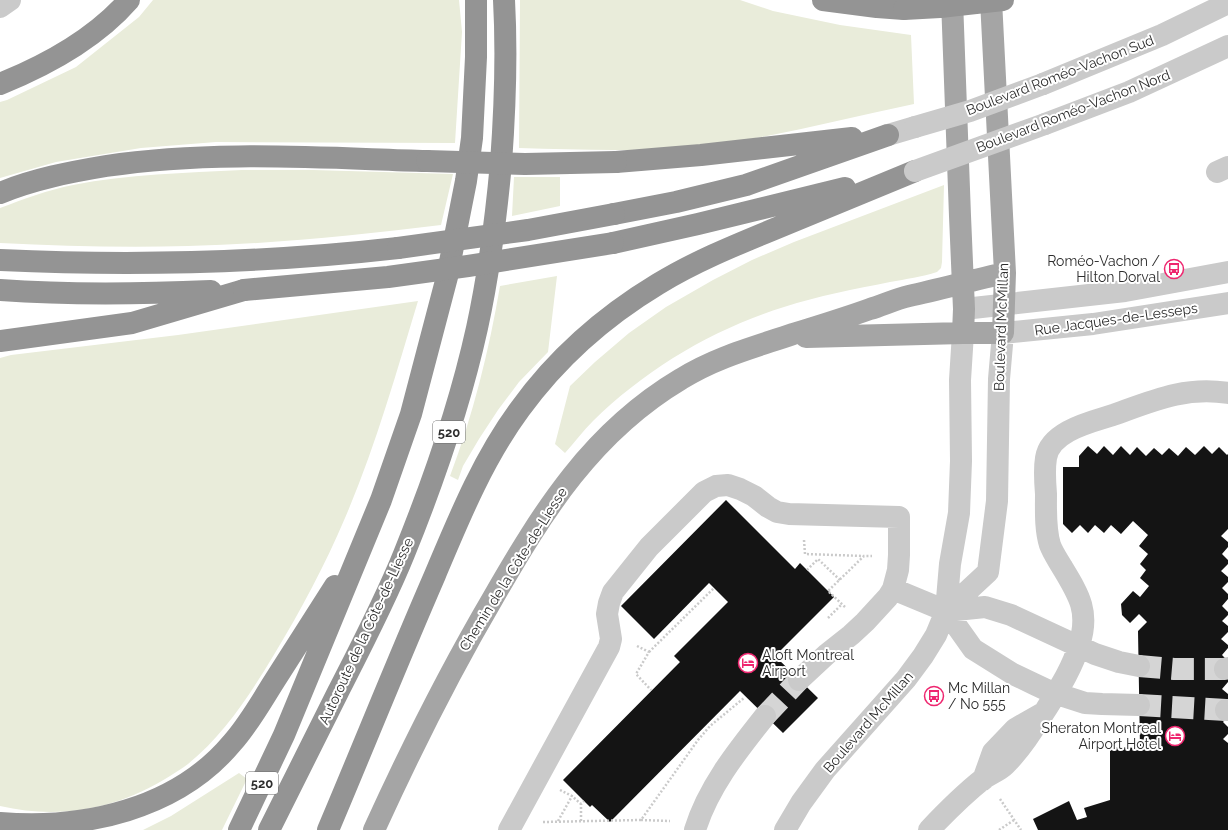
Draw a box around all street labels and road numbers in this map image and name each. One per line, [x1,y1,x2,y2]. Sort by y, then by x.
street label: Boulevard Roméo-Vachon Sud [964,32,1156,118]
street label: Boulevard Roméo-Vachon Nord [974,67,1172,155]
street label: Boulevard McMillan [991,263,1011,391]
street label: Rue Jacques-de-Lesseps [1033,300,1199,338]
road number: 520 [433,421,465,443]
street label: Chemin de la Côte-de-Liesse [456,484,570,654]
street label: Autoroute de la Côte-de-Liesse [316,535,416,727]
street label: Boulevard McMillan [820,668,916,776]
road number: 520 [246,772,278,794]

